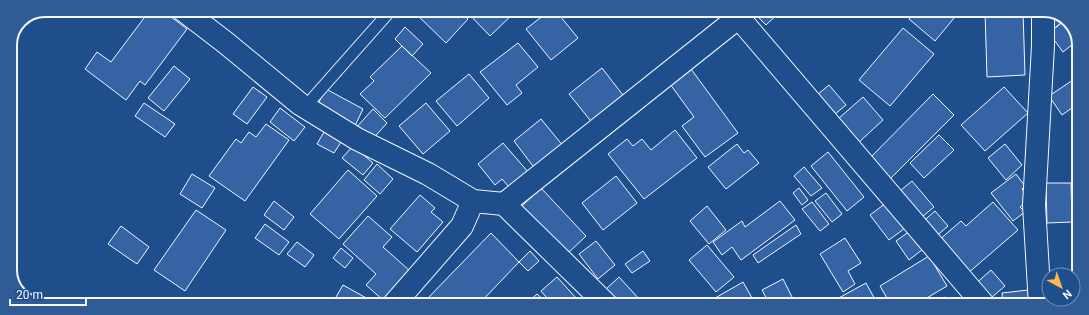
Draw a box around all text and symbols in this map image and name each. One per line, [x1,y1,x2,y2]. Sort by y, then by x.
north arrow [1041,267,1081,307]
scale bar [10,281,86,307]
text: N [1060,287,1074,302]
text: 20 m [16,288,43,302]

